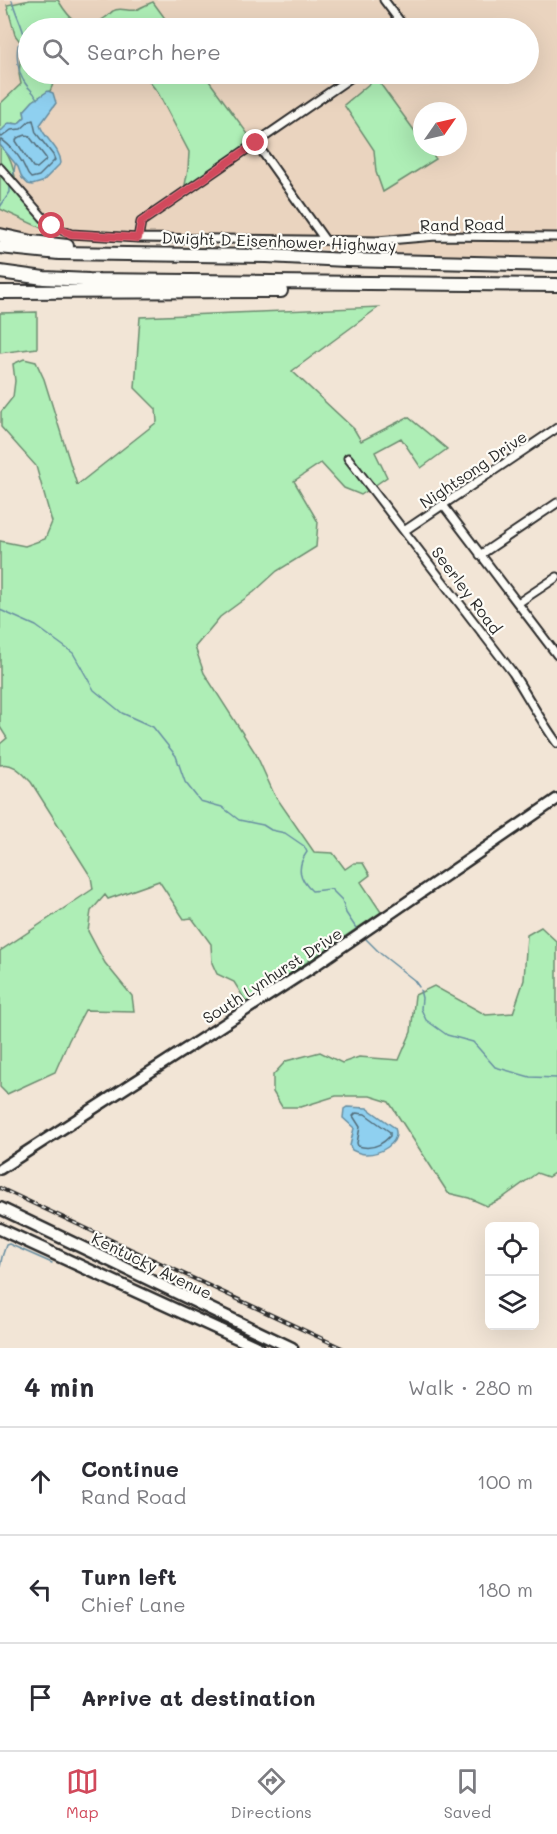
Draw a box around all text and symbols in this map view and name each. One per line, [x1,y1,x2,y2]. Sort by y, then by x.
search box [18,18,539,84]
icon: search [39,35,72,68]
text: Search here [87,37,221,66]
north arrow [413,102,467,156]
route end [242,129,268,155]
route start [38,212,64,238]
street label: Rand Road [420,213,504,235]
street label: Dwight D Eisenhower Highway [161,226,397,256]
street label: Nightsong Drive [415,425,531,513]
street label: Seerley Road [427,542,507,638]
street label: South Lynhurst Drive [198,922,346,1028]
map controls [485,1222,539,1330]
button: locate [485,1222,539,1276]
street label: Kentucky Avenue [89,1227,215,1303]
button: layers [485,1276,539,1330]
text: 4 min [24,1370,94,1404]
text: Walk · 280 m [408,1374,533,1400]
text: Continue [81,1454,179,1483]
icon: ahead [24,1465,57,1498]
text: 100 m [477,1468,533,1494]
text: Rand Road [81,1483,186,1509]
text: Turn left [81,1562,177,1591]
icon: left [24,1573,57,1606]
text: 180 m [477,1576,533,1602]
text: Chief Lane [81,1591,186,1617]
icon: arrive [24,1681,57,1714]
text: Arrive at destination [81,1683,316,1712]
tab: Map [66,1765,99,1822]
tab: Directions [231,1765,312,1822]
tab: Saved [444,1765,491,1822]

